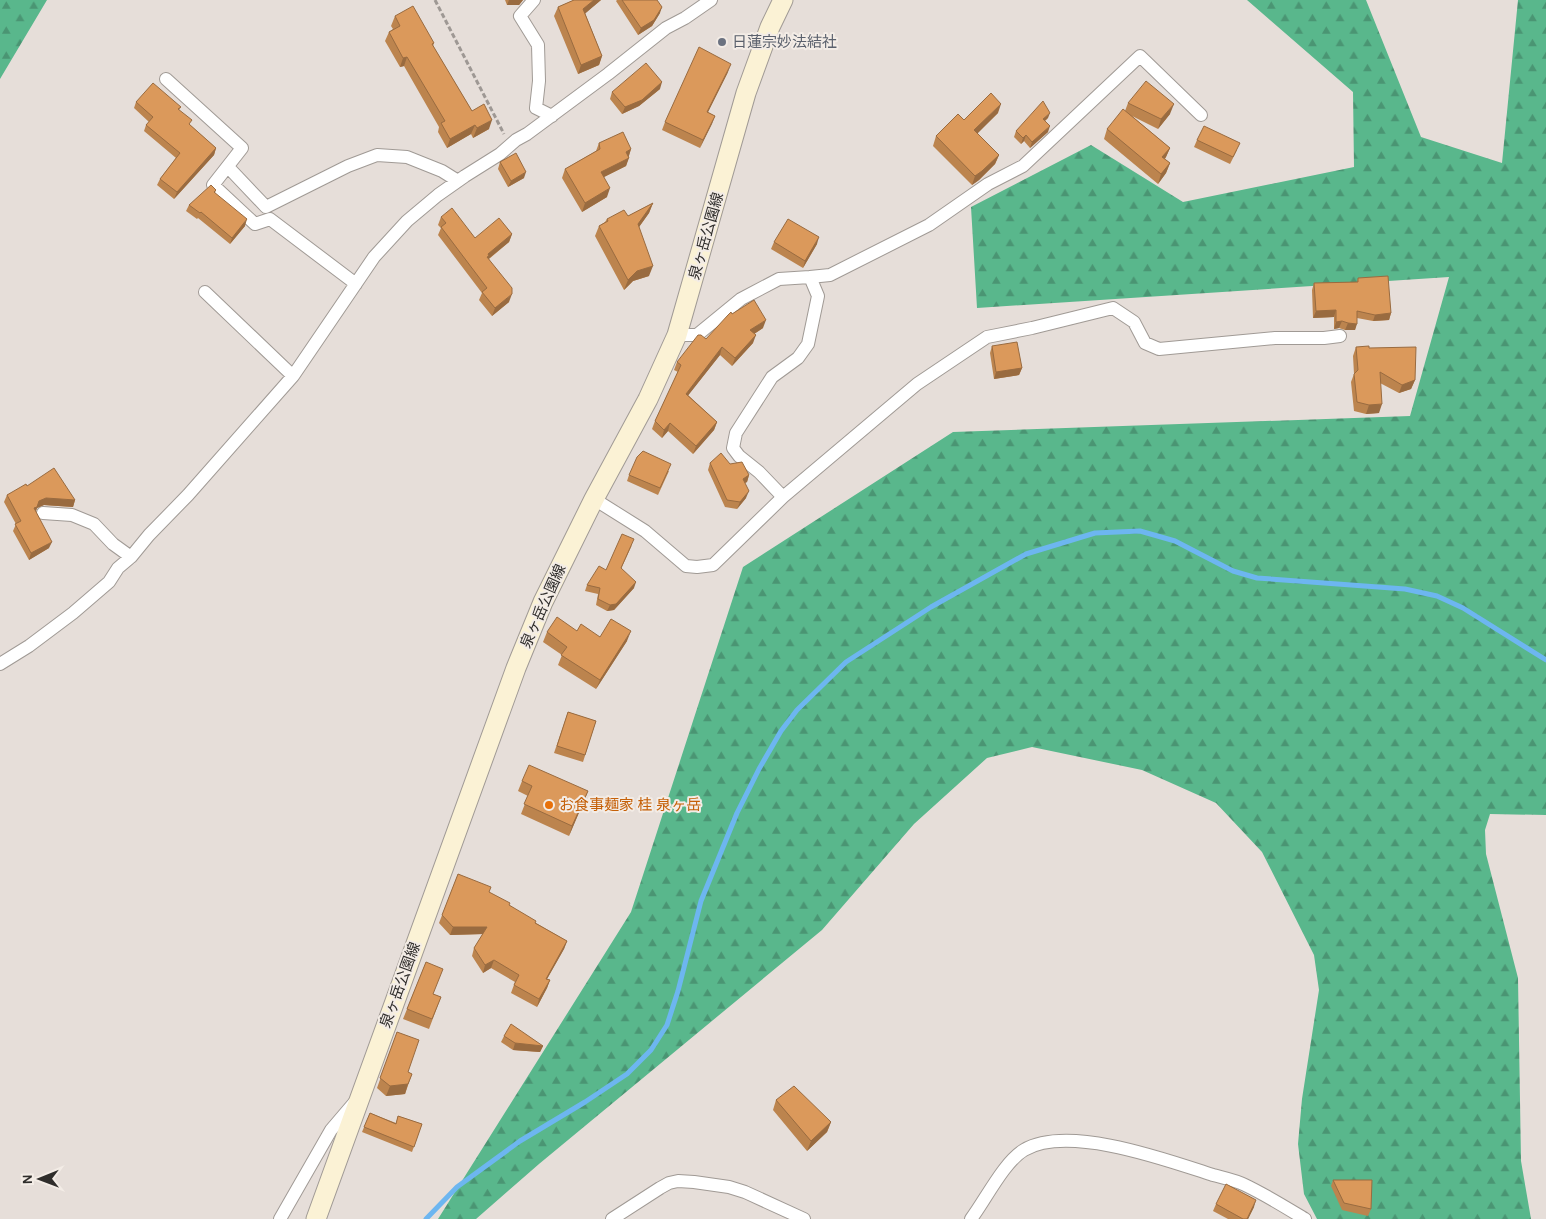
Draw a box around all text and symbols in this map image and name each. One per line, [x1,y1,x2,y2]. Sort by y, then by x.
place label: 日蓮宗妙法結社 [732,33,837,51]
marker: 日蓮宗妙法結社 [716,36,728,48]
street label: 泉ヶ岳公園線 [685,190,727,282]
street label: 泉ヶ岳公園線 [516,561,570,651]
place label: お食事麺家 桂 泉ヶ岳 [559,796,701,814]
marker: お食事麺家 桂 泉ヶ岳 [543,799,555,811]
street label: 泉ヶ岳公園線 [376,940,424,1030]
north arrow [15,1154,65,1204]
text: N [19,1174,36,1184]

